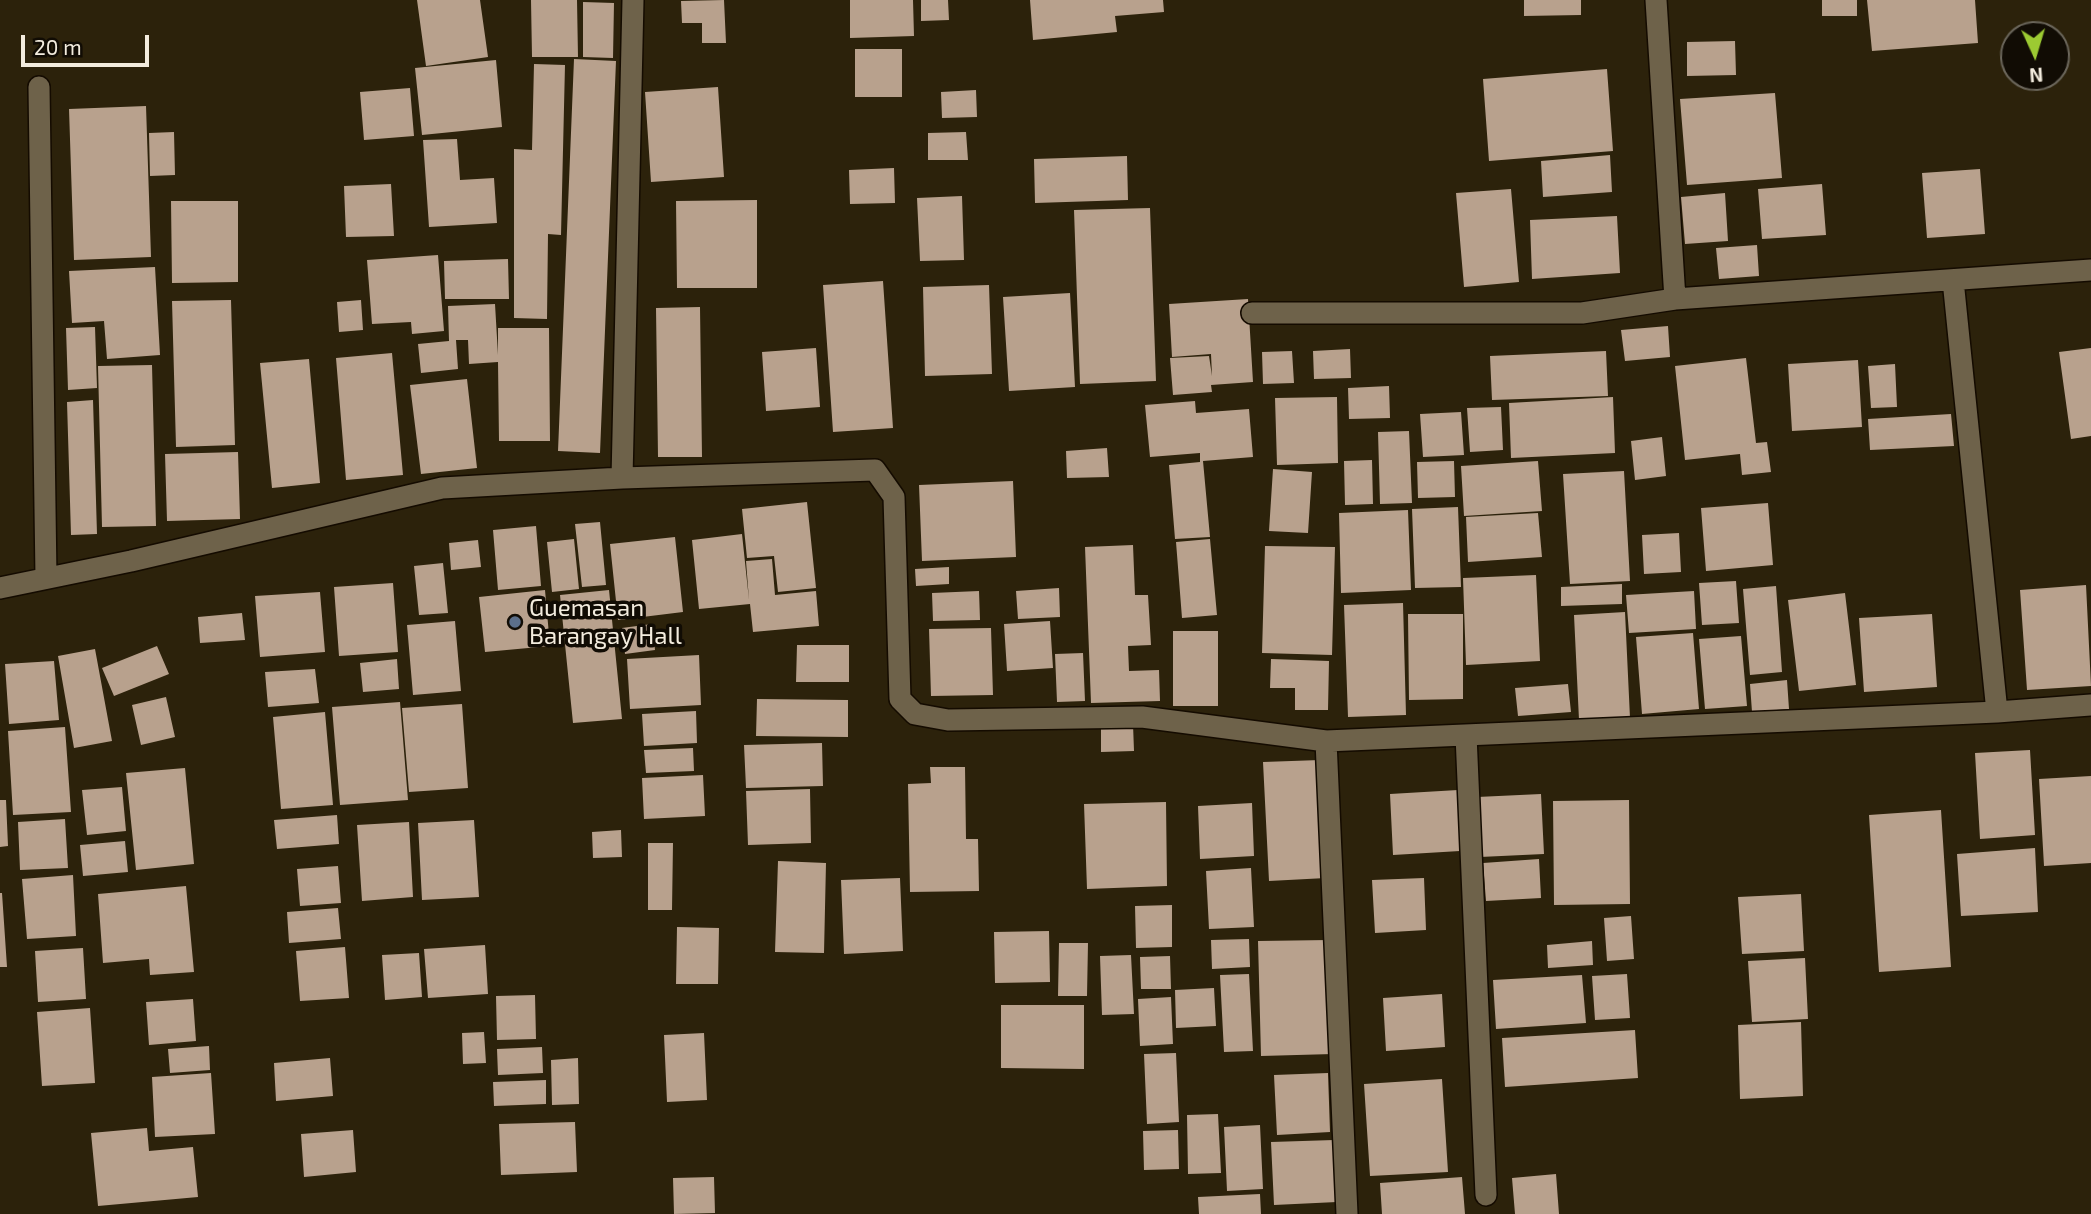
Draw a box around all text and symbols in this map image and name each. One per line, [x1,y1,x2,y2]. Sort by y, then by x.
scale bar [24,21,152,65]
north arrow [2000,21,2070,91]
text: 20 m [34,34,82,59]
text: N [2029,64,2044,87]
place label: Guemasan Barangay Hall [529,594,682,650]
marker: Guemasan Barangay Hall [507,614,523,630]

